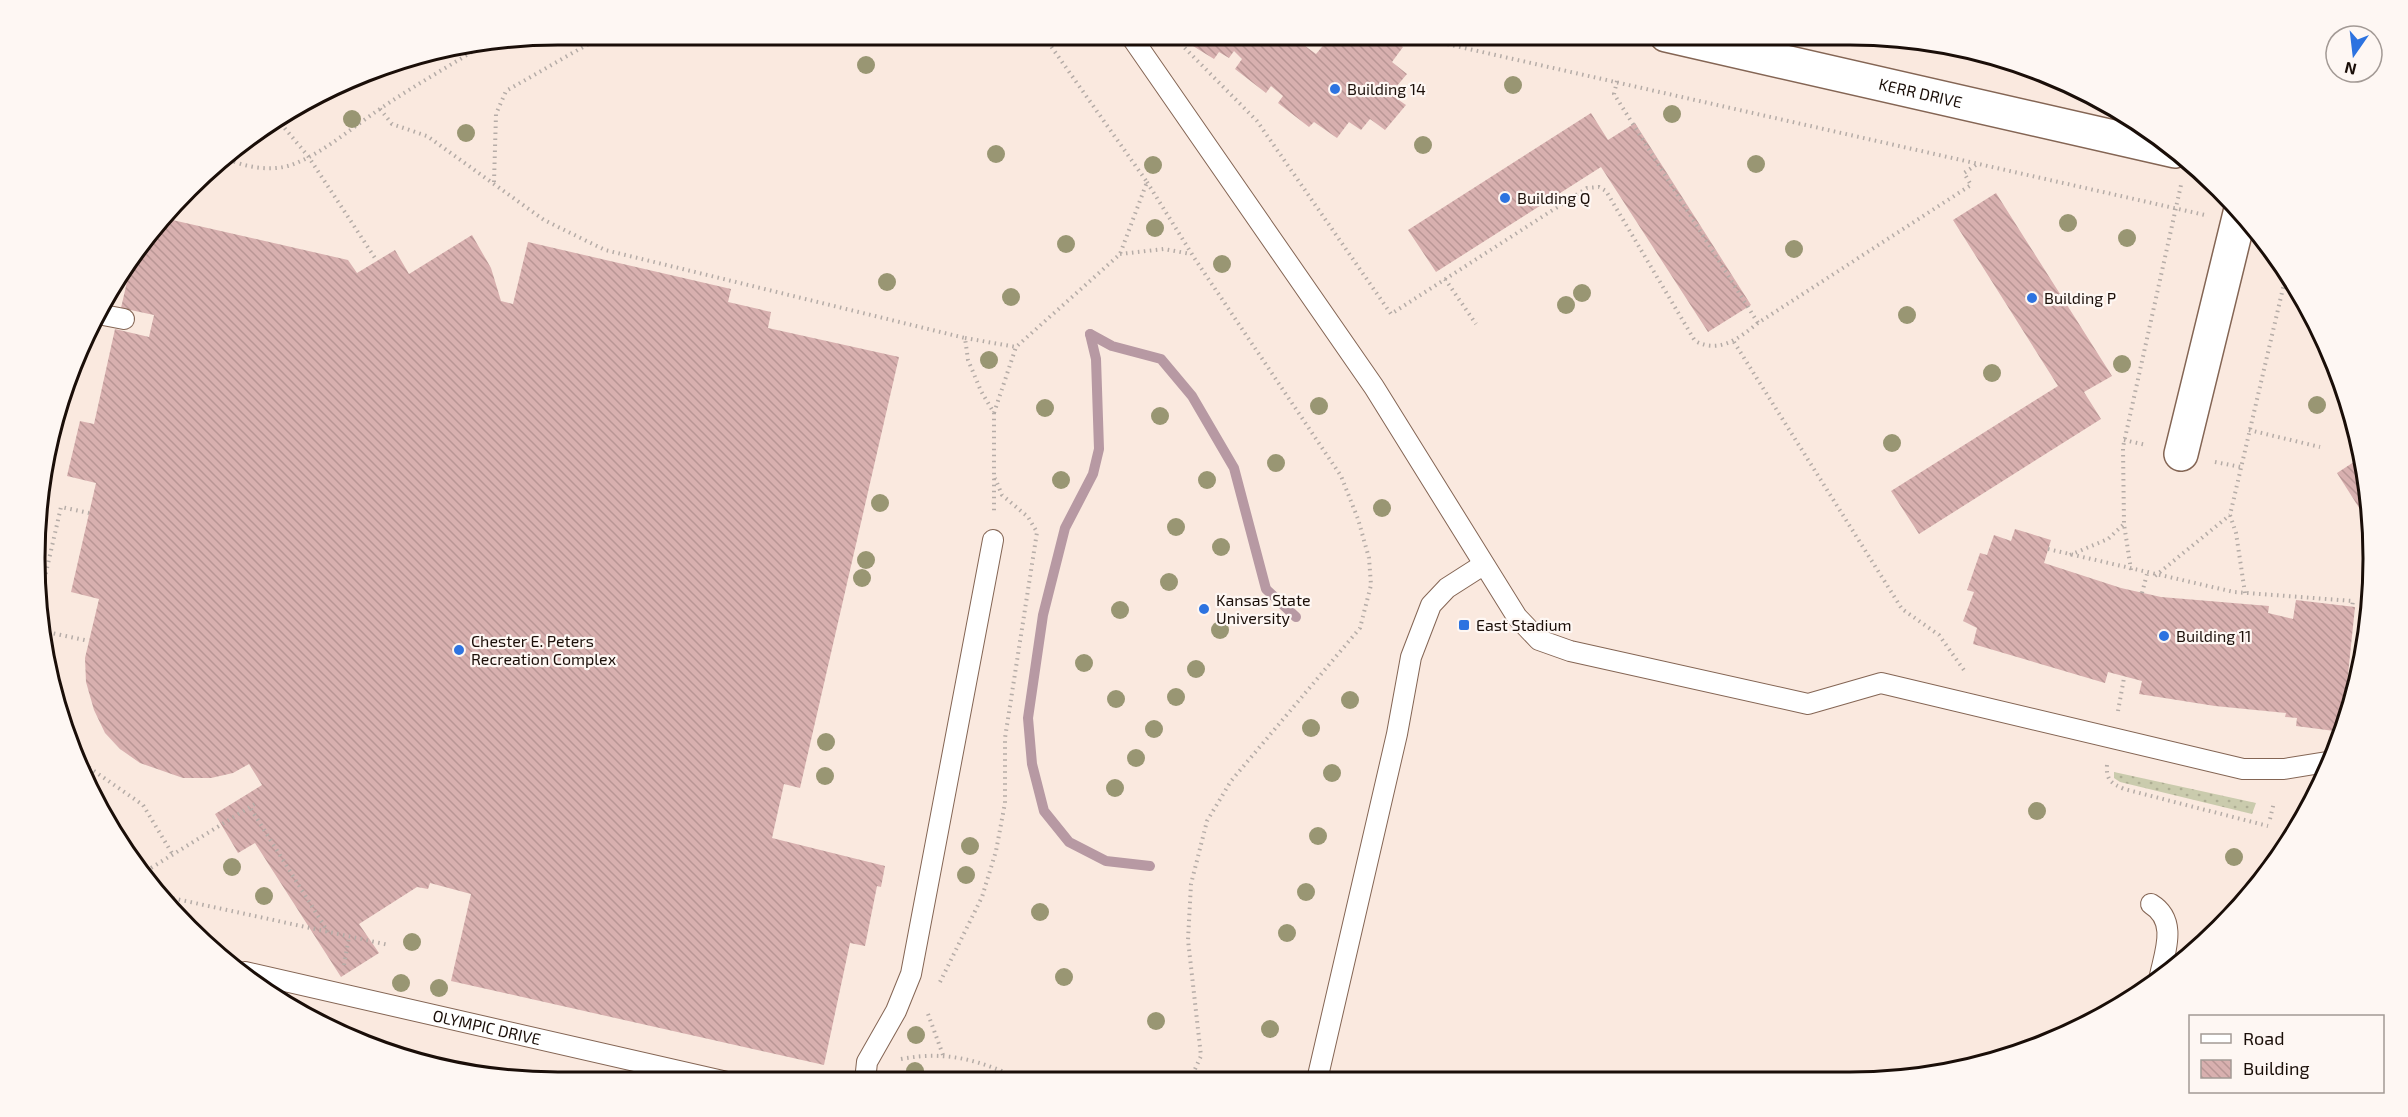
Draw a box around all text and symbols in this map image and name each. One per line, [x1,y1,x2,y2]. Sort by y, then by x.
north arrow [2324,24,2384,84]
text: N [2342,58,2358,80]
street label: KERR DRIVE [1877,74,1964,111]
place label: Building 14 [1347,79,1426,98]
marker: Building 14 [1328,82,1342,96]
place label: Building Q [1517,188,1590,208]
marker: Building Q [1498,191,1512,205]
place label: Building P [2044,288,2116,307]
marker: Building P [2025,291,2039,305]
place label: Kansas State University [1216,590,1311,627]
marker: Kansas State University [1197,602,1211,616]
place label: East Stadium [1476,615,1572,634]
marker: East Stadium [1457,618,1471,632]
place label: Building 11 [2176,626,2251,645]
marker: Building 11 [2157,629,2171,643]
place label: Chester E. Peters Recreation Complex [471,631,617,668]
marker: Chester E. Peters Recreation Complex [452,643,466,657]
street label: OLYMPIC DRIVE [431,1005,543,1048]
legend [2189,1015,2384,1093]
text: Road [2243,1027,2284,1049]
text: Building [2243,1057,2310,1079]

